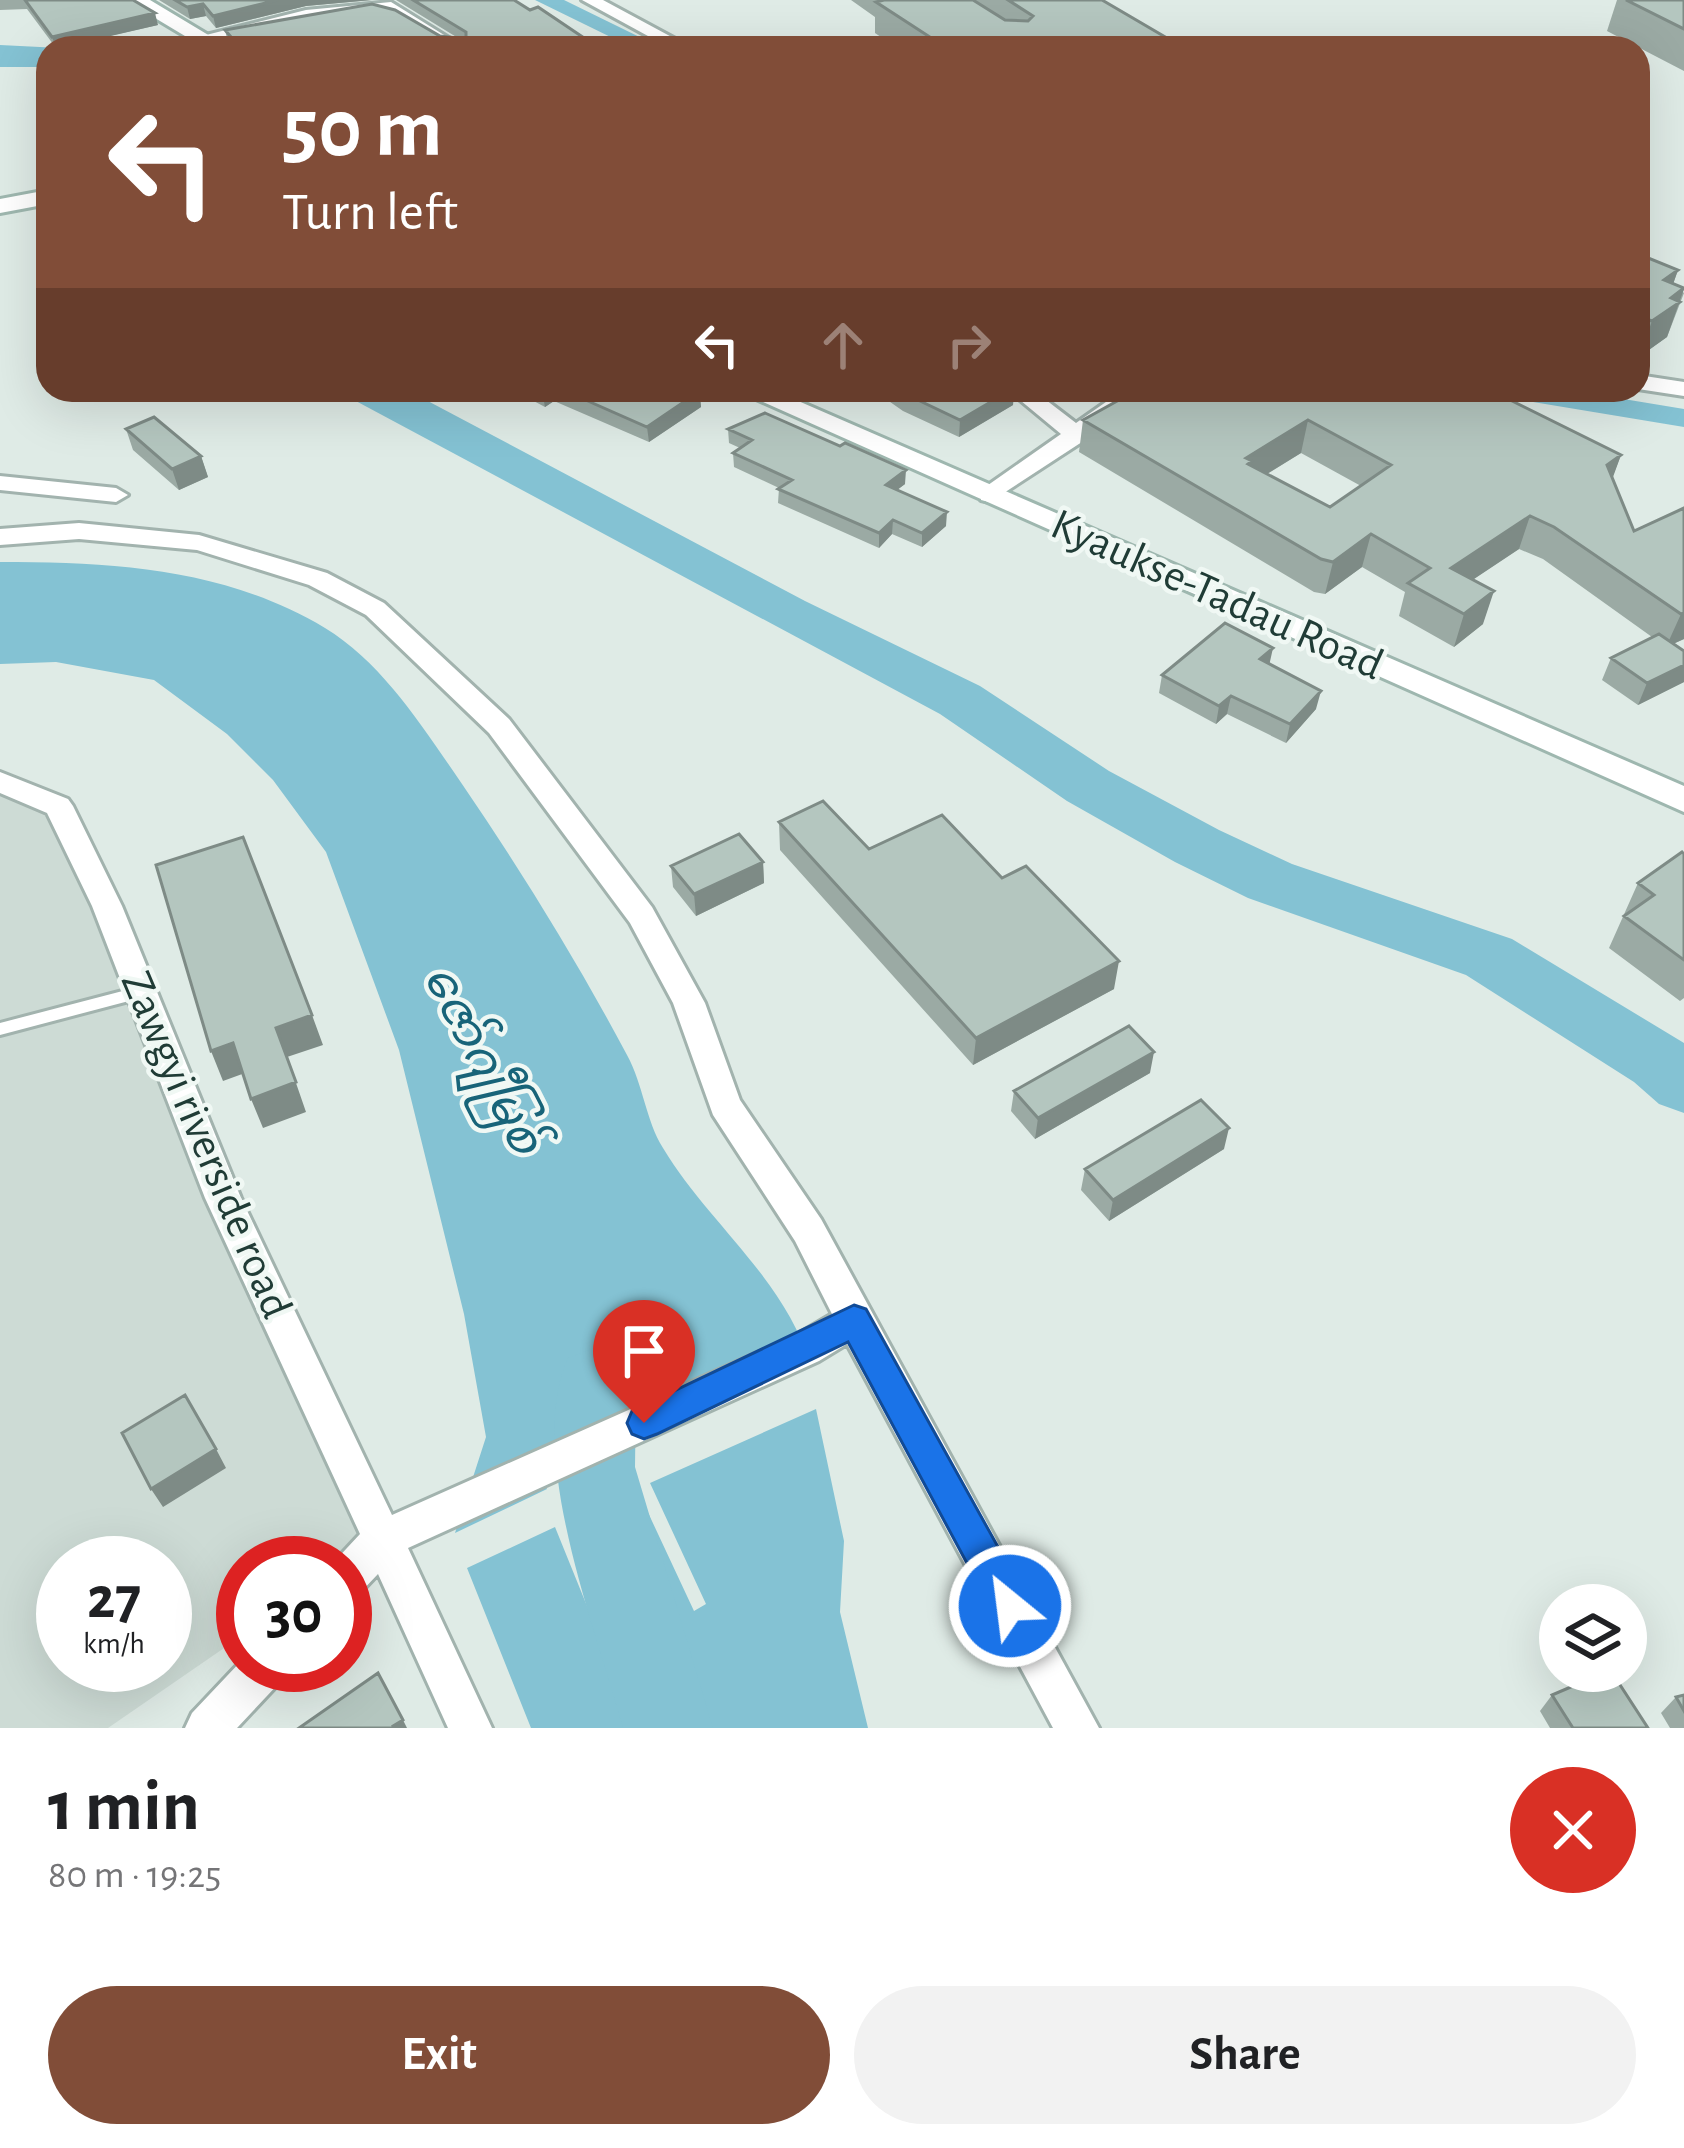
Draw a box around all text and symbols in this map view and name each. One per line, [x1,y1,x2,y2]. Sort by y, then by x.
icon: left [84,84,240,240]
text: 50 m [282,88,443,172]
text: Turn left [282,186,458,240]
icon: left [684,312,750,378]
icon: ahead [810,312,876,378]
icon: right [936,312,1002,378]
street label: Kyaukse-Tadau Road [1044,502,1390,688]
water label: ဇော်ဂျီမြစ် [403,953,561,1170]
street label: Zawgyi riverside road [113,965,299,1325]
pin [593,1300,695,1423]
icon: arrive [611,1318,677,1384]
speed limit sign: 30 [216,1536,372,1692]
position arrow [947,1543,1073,1669]
text: 27 [87,1569,141,1629]
map controls [1539,1584,1647,1692]
button: layers [1539,1584,1647,1692]
text: km/h [83,1629,145,1659]
button: close [1510,1767,1636,1893]
text: 1 min [48,1771,200,1843]
text: 80 m · 19:25 [48,1856,221,1895]
button: Exit [48,1986,830,2124]
button: Share [854,1986,1636,2124]

